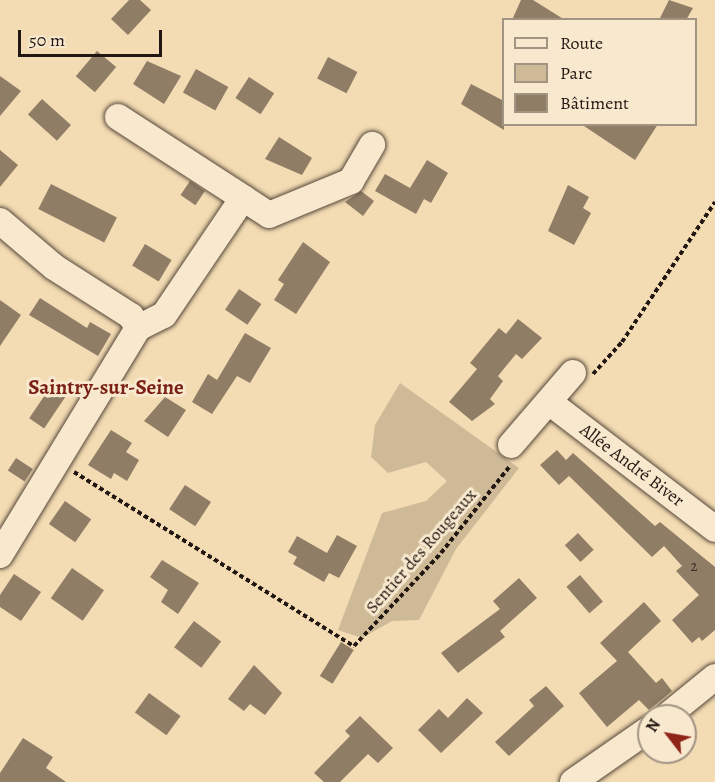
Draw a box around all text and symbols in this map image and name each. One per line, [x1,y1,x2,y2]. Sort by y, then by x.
scale bar [21,18,165,56]
legend [502,18,697,126]
text: 50 m [29,28,65,52]
text: Route [560,31,603,55]
text: Parc [560,61,592,85]
text: Bâtiment [560,91,629,115]
district label: Saintry-sur-Seine [28,374,184,400]
street label: Allée André Biver [576,419,688,511]
street label: Sentier des Rougeaux [361,484,481,618]
house number: 2 [690,558,698,576]
north arrow [637,704,697,764]
text: N [641,715,666,736]

